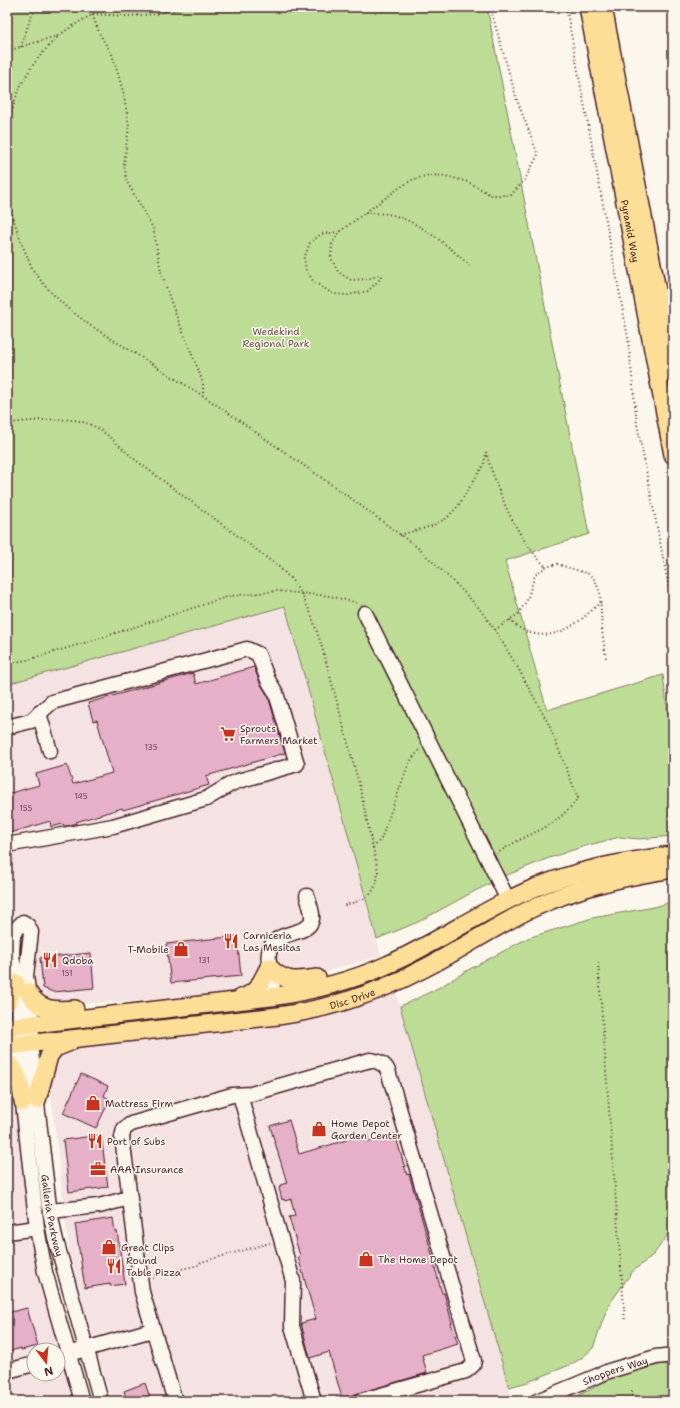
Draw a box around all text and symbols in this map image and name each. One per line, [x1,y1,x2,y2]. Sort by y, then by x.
street label: Pyramid Way [618,199,642,264]
park label: Wedekind Regional Park [242,325,310,350]
place label: Sprouts Farmers Market [240,722,318,747]
supermarket icon: Sprouts Farmers Market [219,725,237,743]
house number: 135 [144,742,158,753]
house number: 145 [74,791,88,802]
house number: 155 [20,803,32,814]
place label: Carniceria Las Mesitas [243,929,301,954]
restaurant icon: Carniceria Las Mesitas [222,932,240,950]
shop icon: T-Mobile [172,940,190,958]
place label: T-Mobile [127,943,169,956]
restaurant icon: Qdoba [41,951,59,969]
place label: Qdoba [62,954,94,967]
house number: 131 [198,955,210,966]
house number: 151 [61,968,73,979]
street label: Disc Drive [328,985,377,1012]
shop icon: Mattress Firm [84,1094,102,1112]
place label: Mattress Firm [105,1097,173,1110]
place label: Home Depot Garden Center [331,1117,402,1142]
shop icon: Home Depot Garden Center [310,1120,328,1138]
restaurant icon: Port of Subs [86,1132,104,1150]
place label: Port of Subs [107,1135,166,1148]
office icon: AAA Insurance [89,1160,107,1178]
place label: AAA Insurance [110,1163,184,1176]
street label: Galleria Parkway [38,1174,66,1258]
shop icon: Great Clips [100,1238,118,1256]
place label: Great Clips [121,1241,175,1254]
shop icon: The Home Depot [357,1250,375,1268]
place label: The Home Depot [378,1253,458,1266]
place label: Round Table Pizza [126,1254,182,1279]
restaurant icon: Round Table Pizza [105,1257,123,1275]
north arrow [26,1342,66,1382]
street label: Shoppers Way [581,1354,650,1388]
text: N [42,1363,55,1380]

